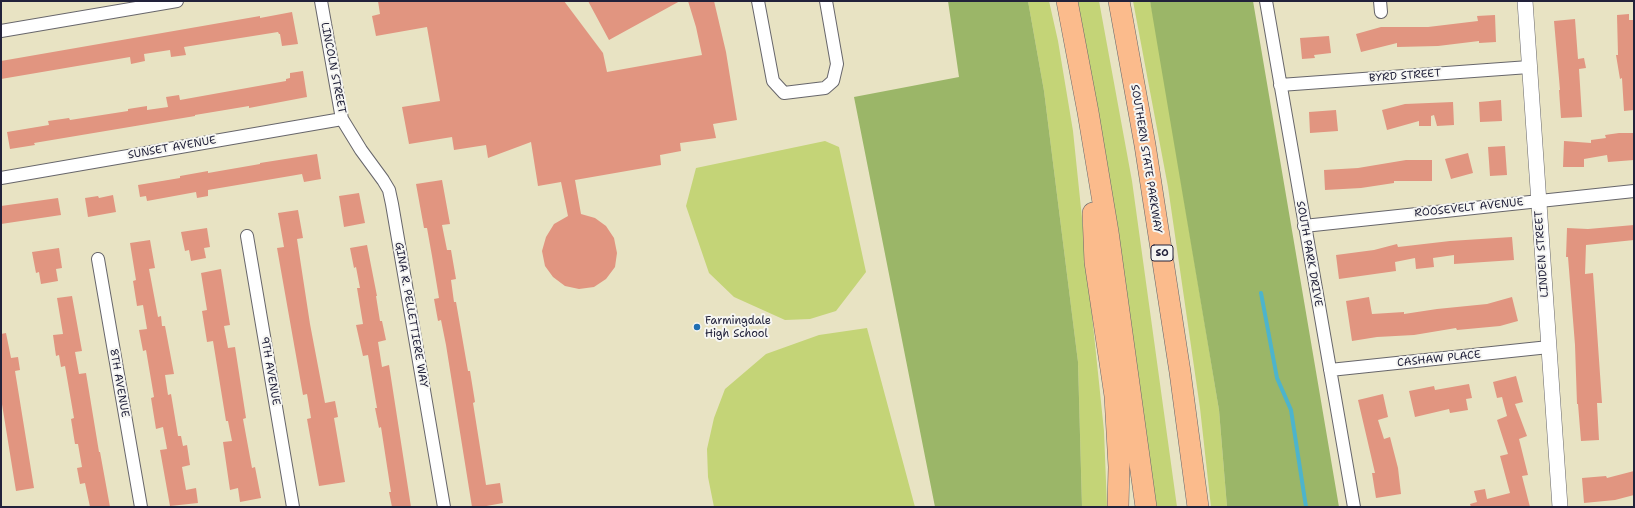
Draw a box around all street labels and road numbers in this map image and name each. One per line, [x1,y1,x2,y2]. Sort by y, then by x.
street label: LINCOLN STREET [318,21,348,115]
street label: BYRD STREET [1369,67,1441,85]
street label: SOUTHERN STATE PARKWAY [1128,84,1164,234]
street label: SUNSET AVENUE [127,134,217,162]
street label: ROOSEVELT AVENUE [1414,196,1524,220]
street label: SOUTH PARK DRIVE [1293,200,1325,308]
street label: LINDEN STREET [1532,210,1552,298]
street label: GINA R. PELLETTIERE WAY [392,241,430,389]
road number: SO [1151,245,1173,261]
street label: 9TH AVENUE [257,336,283,406]
street label: 8TH AVENUE [106,348,132,418]
street label: CASHAW PLACE [1397,348,1481,370]

